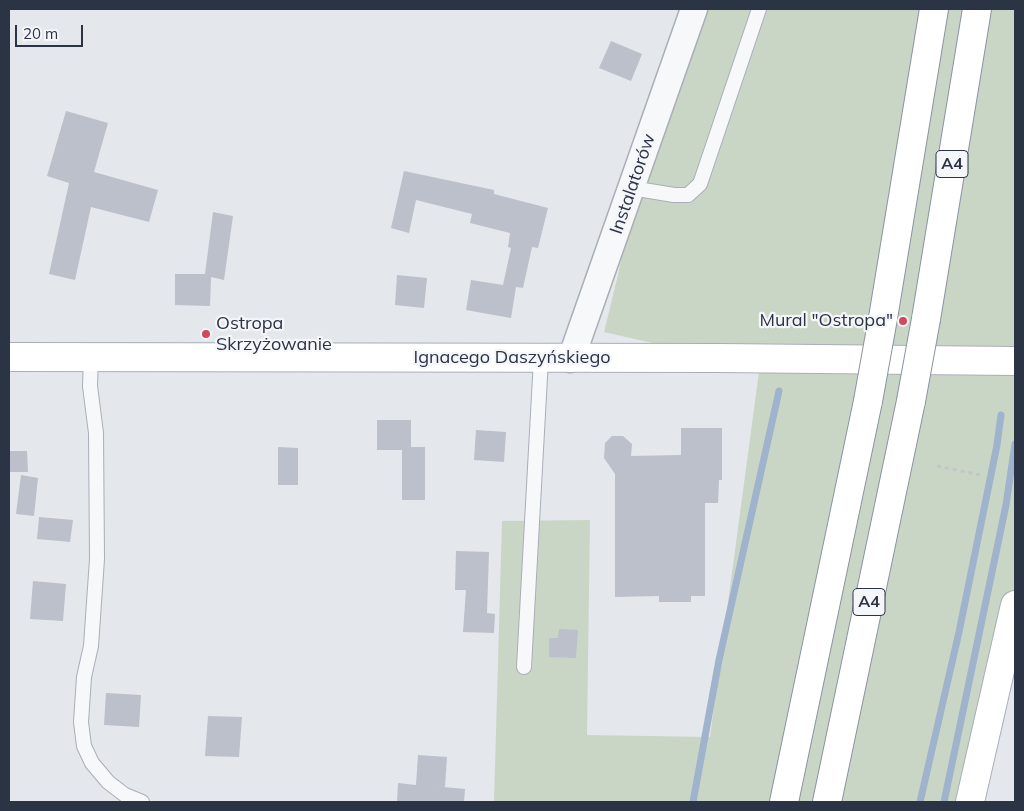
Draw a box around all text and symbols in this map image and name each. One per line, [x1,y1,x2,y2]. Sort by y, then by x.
scale bar [18,15,85,47]
text: 20 m [23,24,58,43]
street label: Instalatorów [606,131,660,237]
road number: A4 [936,150,968,178]
place label: Mural "Ostropa" [760,310,893,332]
place label: Ostropa Skrzyżowanie [216,313,332,356]
marker: Mural "Ostropa" [897,315,909,327]
marker: Ostropa Skrzyżowanie [200,328,212,340]
street label: Ignacego Daszyńskiego [413,347,611,369]
road number: A4 [853,588,885,616]

